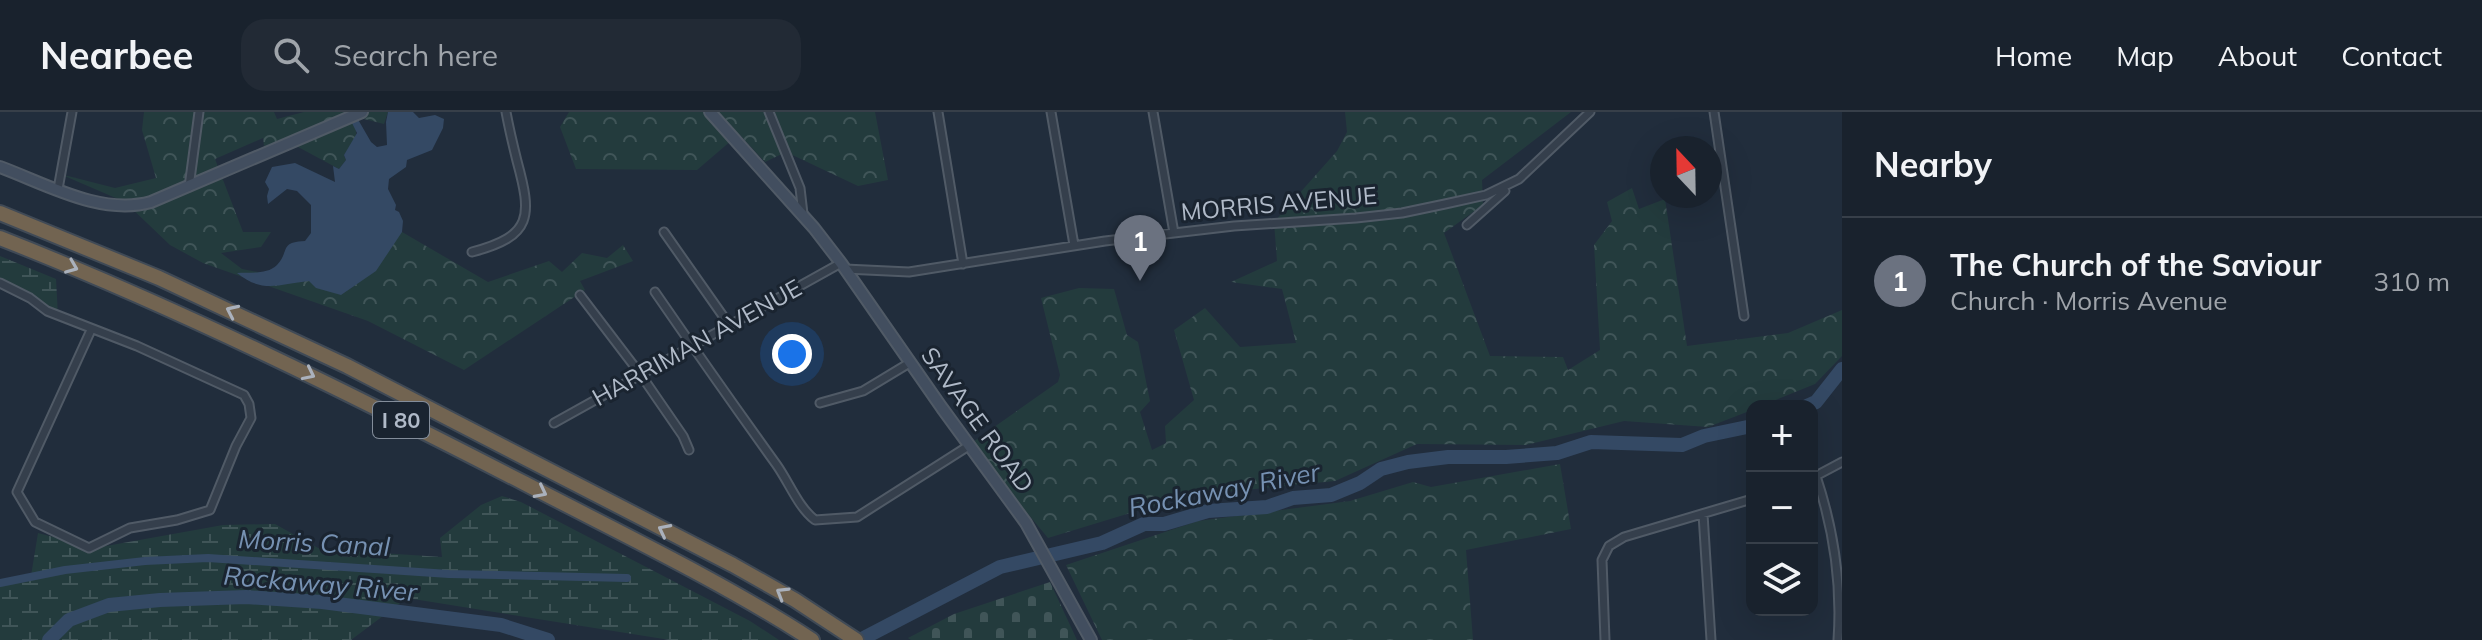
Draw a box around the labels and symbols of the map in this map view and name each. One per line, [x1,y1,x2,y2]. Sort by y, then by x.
north arrow [1650,136,1722,208]
street label: MORRIS AVENUE [1180,179,1378,227]
pin: 1 [1114,215,1166,281]
one-way arrow [64,258,78,274]
street label: HARRIMAN AVENUE [587,272,806,412]
one-way arrow [226,305,240,321]
your location [772,334,812,374]
street label: SAVAGE ROAD [915,341,1041,498]
one-way arrow [301,364,316,380]
road number: I 80 [373,402,429,438]
water label: Rockaway River [1126,455,1324,524]
one-way arrow [533,483,547,498]
water label: Morris Canal [237,522,392,563]
one-way arrow [657,524,672,540]
water label: Rockaway River [222,559,420,609]
one-way arrow [776,587,791,603]

